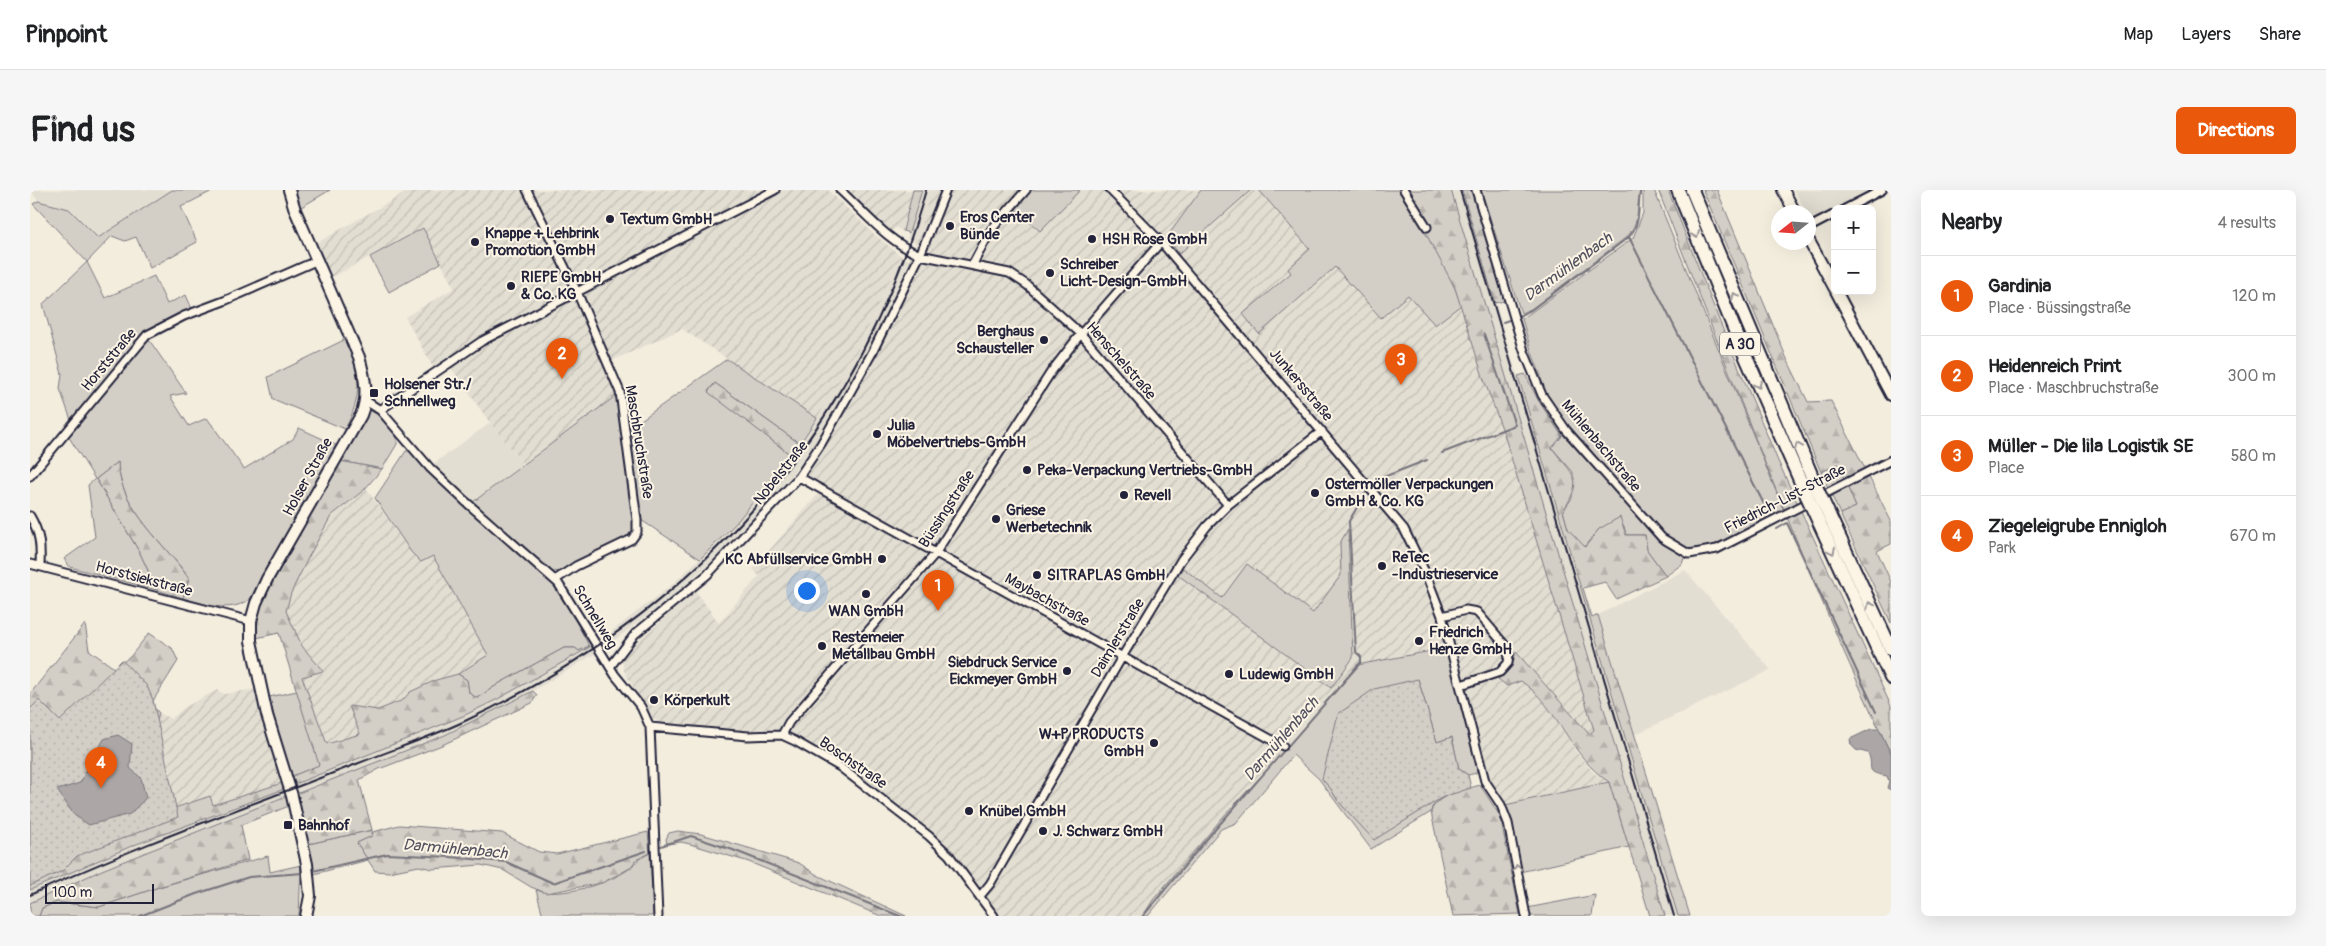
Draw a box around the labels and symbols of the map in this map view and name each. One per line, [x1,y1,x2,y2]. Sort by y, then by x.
north arrow [1771,205,1816,250]
place label: Eros Center Bünde [960,208,1035,244]
place label: Textum GmbH [619,210,713,229]
marker: Textum GmbH [604,213,616,225]
marker: Eros Center Bünde [944,220,956,232]
place label: Knappe + Lehbrink Promotion GmbH [485,224,600,260]
water label: Darmühlenbach [1520,227,1617,306]
place label: HSH Rose GmbH [1102,230,1208,249]
one-way arrow [1690,230,1700,239]
marker: HSH Rose GmbH [1086,233,1098,245]
marker: Knappe + Lehbrink Promotion GmbH [469,236,481,248]
place label: Schreiber Licht-Design-GmbH [1060,255,1187,291]
marker: Schreiber Licht-Design-GmbH [1044,267,1056,279]
place label: RIEPE GmbH & Co. KG [521,268,602,304]
marker: RIEPE GmbH & Co. KG [505,280,517,292]
one-way arrow [1730,292,1741,301]
street label: Henschelstraße [1082,318,1160,404]
place label: Berghaus Schausteller [956,322,1035,358]
street label: Horststraße [77,324,141,395]
road number: A 30 [1720,332,1760,356]
marker: Berghaus Schausteller [1038,334,1050,346]
pin: 2 [546,338,578,379]
pin: 3 [1385,344,1417,385]
street label: Junkersstraße [1265,345,1337,426]
place label: Holsener Str./ Schnellweg [384,375,472,411]
one-way arrow [1752,380,1763,389]
street label: Maschbruchstraße [621,384,657,501]
marker: Holsener Str./ Schnellweg [368,387,380,399]
street label: Mühlenbachstraße [1557,396,1645,496]
place label: Julia Möbelvertriebs-GmbH [887,416,1026,452]
marker: Julia Möbelvertriebs-GmbH [871,428,883,440]
street label: Holser Straße [279,434,338,519]
street label: Nobelstraße [749,437,813,509]
one-way arrow [1794,442,1805,451]
street label: Friedrich-List-Straße [1721,460,1849,538]
place label: Peka-Verpackung Vertriebs-GmbH [1037,461,1253,480]
marker: Peka-Verpackung Vertriebs-GmbH [1021,464,1033,476]
street label: Büssingstraße [915,466,979,551]
place label: Ostermöller Verpackungen GmbH & Co. KG [1325,475,1494,511]
place label: Revell [1134,486,1171,505]
marker: Ostermöller Verpackungen GmbH & Co. KG [1309,487,1321,499]
marker: Revell [1118,489,1130,501]
place label: Griese Werbetechnik [1006,501,1093,537]
marker: Griese Werbetechnik [990,513,1002,525]
one-way arrow [1826,546,1836,555]
place label: ReTec -Industrieservice [1392,548,1499,584]
place label: KC Abfüllservice GmbH [725,550,872,569]
marker: KC Abfüllservice GmbH [876,553,888,565]
street label: Horstsiekstraße [94,557,195,601]
marker: ReTec -Industrieservice [1376,560,1388,572]
place label: SITRAPLAS GmbH [1047,566,1166,585]
street label: Maybachstraße [1001,569,1093,631]
marker: SITRAPLAS GmbH [1031,569,1043,581]
pin: 1 [922,570,954,611]
your location [794,578,820,604]
street label: Schnellweg [568,581,622,653]
marker: WAN GmbH [860,588,872,600]
street label: Daimlerstraße [1087,594,1149,681]
one-way arrow [1866,601,1877,610]
place label: WAN GmbH [828,602,904,621]
place label: Friedrich Henze GmbH [1429,623,1513,659]
place label: Restemeier Metallbau GmbH [832,628,936,664]
marker: Friedrich Henze GmbH [1413,635,1425,647]
marker: Restemeier Metallbau GmbH [816,640,828,652]
place label: Siebdruck Service Eickmeyer GmbH [948,653,1058,689]
marker: Siebdruck Service Eickmeyer GmbH [1061,665,1073,677]
place label: Ludewig GmbH [1239,665,1334,684]
marker: Ludewig GmbH [1223,668,1235,680]
place label: Körperkult [664,691,731,710]
water label: Darmühlenbach [1239,692,1324,785]
marker: Körperkult [648,694,660,706]
place label: W+P PRODUCTS GmbH [1039,725,1144,761]
street label: Boschstraße [815,733,891,794]
marker: W+P PRODUCTS GmbH [1148,737,1160,749]
pin: 4 [85,747,117,788]
place label: Knübel GmbH [979,802,1067,821]
marker: Knübel GmbH [963,805,975,817]
place label: Bahnhof [298,816,351,835]
marker: Bahnhof [282,819,294,831]
place label: J. Schwarz GmbH [1053,822,1164,841]
marker: J. Schwarz GmbH [1037,825,1049,837]
water label: Darmühlenbach [402,834,509,864]
one-way arrow [1512,864,1522,873]
scale bar [45,881,154,904]

